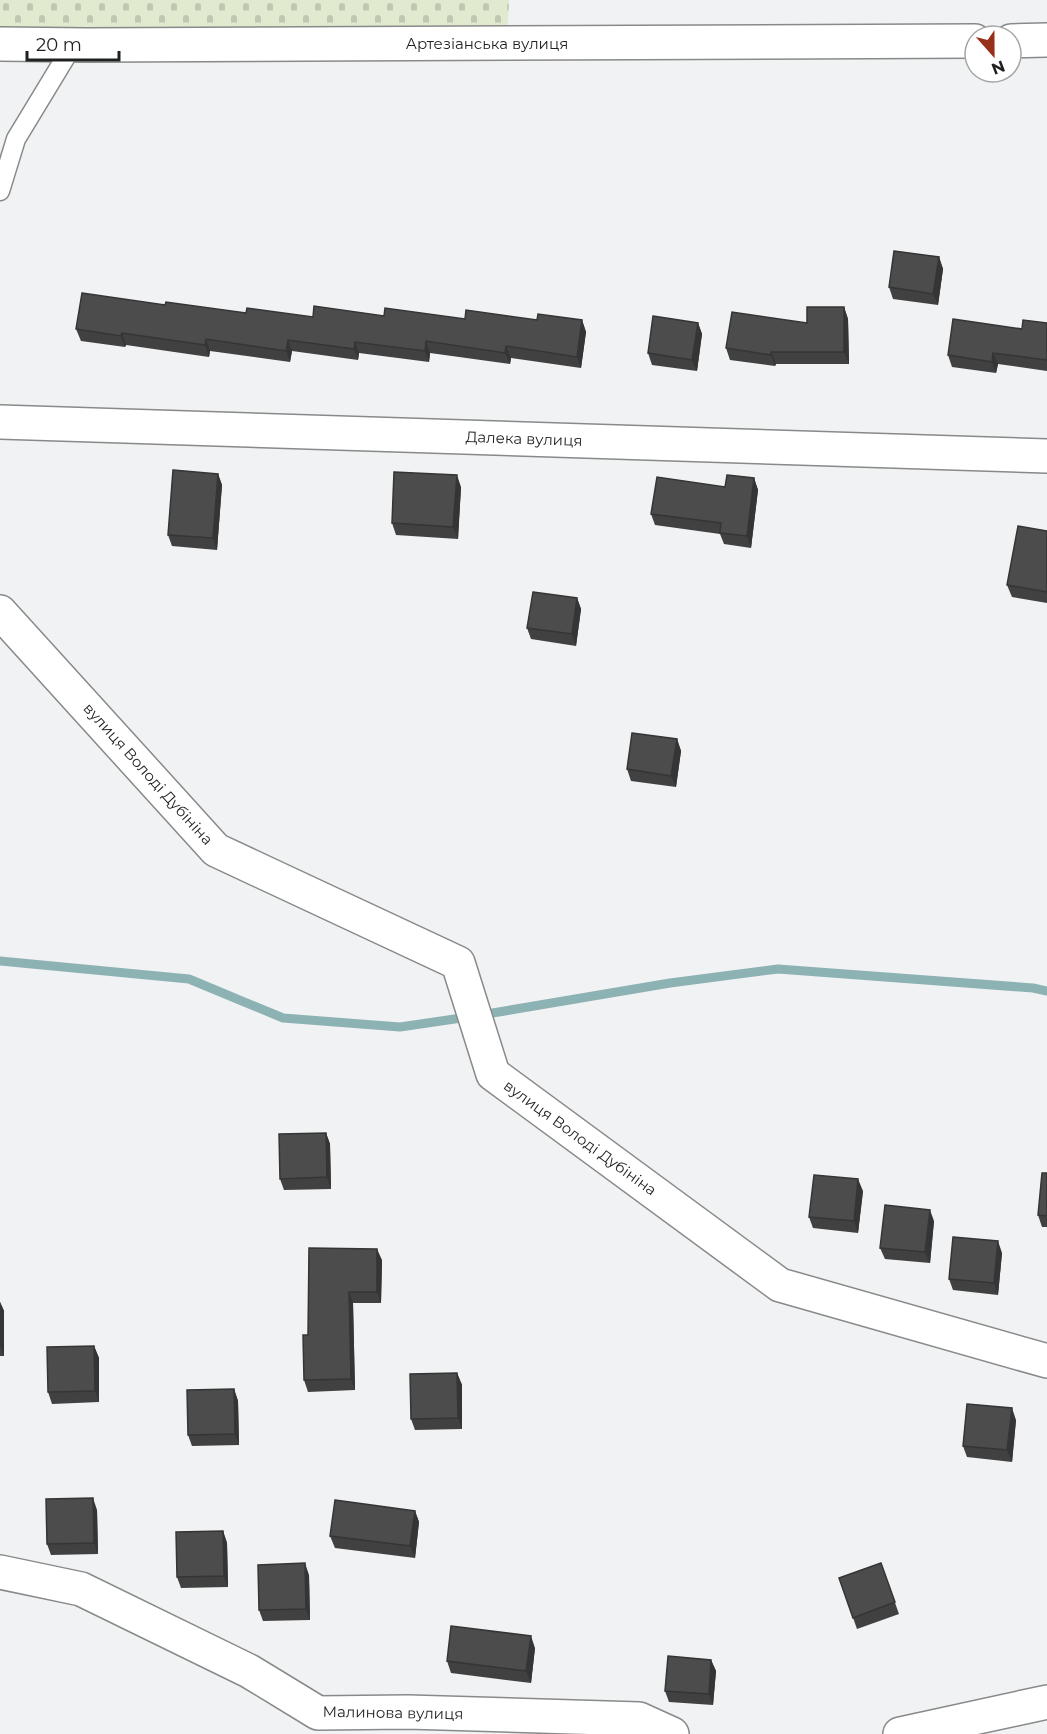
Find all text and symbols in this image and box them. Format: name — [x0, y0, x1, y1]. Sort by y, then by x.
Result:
scale bar — [27, 24, 118, 62]
north arrow — [963, 24, 1023, 84]
text: 20 m — [36, 34, 82, 56]
street label: Артезіанська вулиця — [406, 34, 568, 53]
text: N — [989, 56, 1008, 79]
street label: Далека вулиця — [465, 427, 583, 450]
street label: вулиця Володі Дубініна — [80, 699, 217, 849]
street label: вулиця Володі Дубініна — [500, 1076, 660, 1199]
street label: Малинова вулиця — [322, 1702, 464, 1723]

